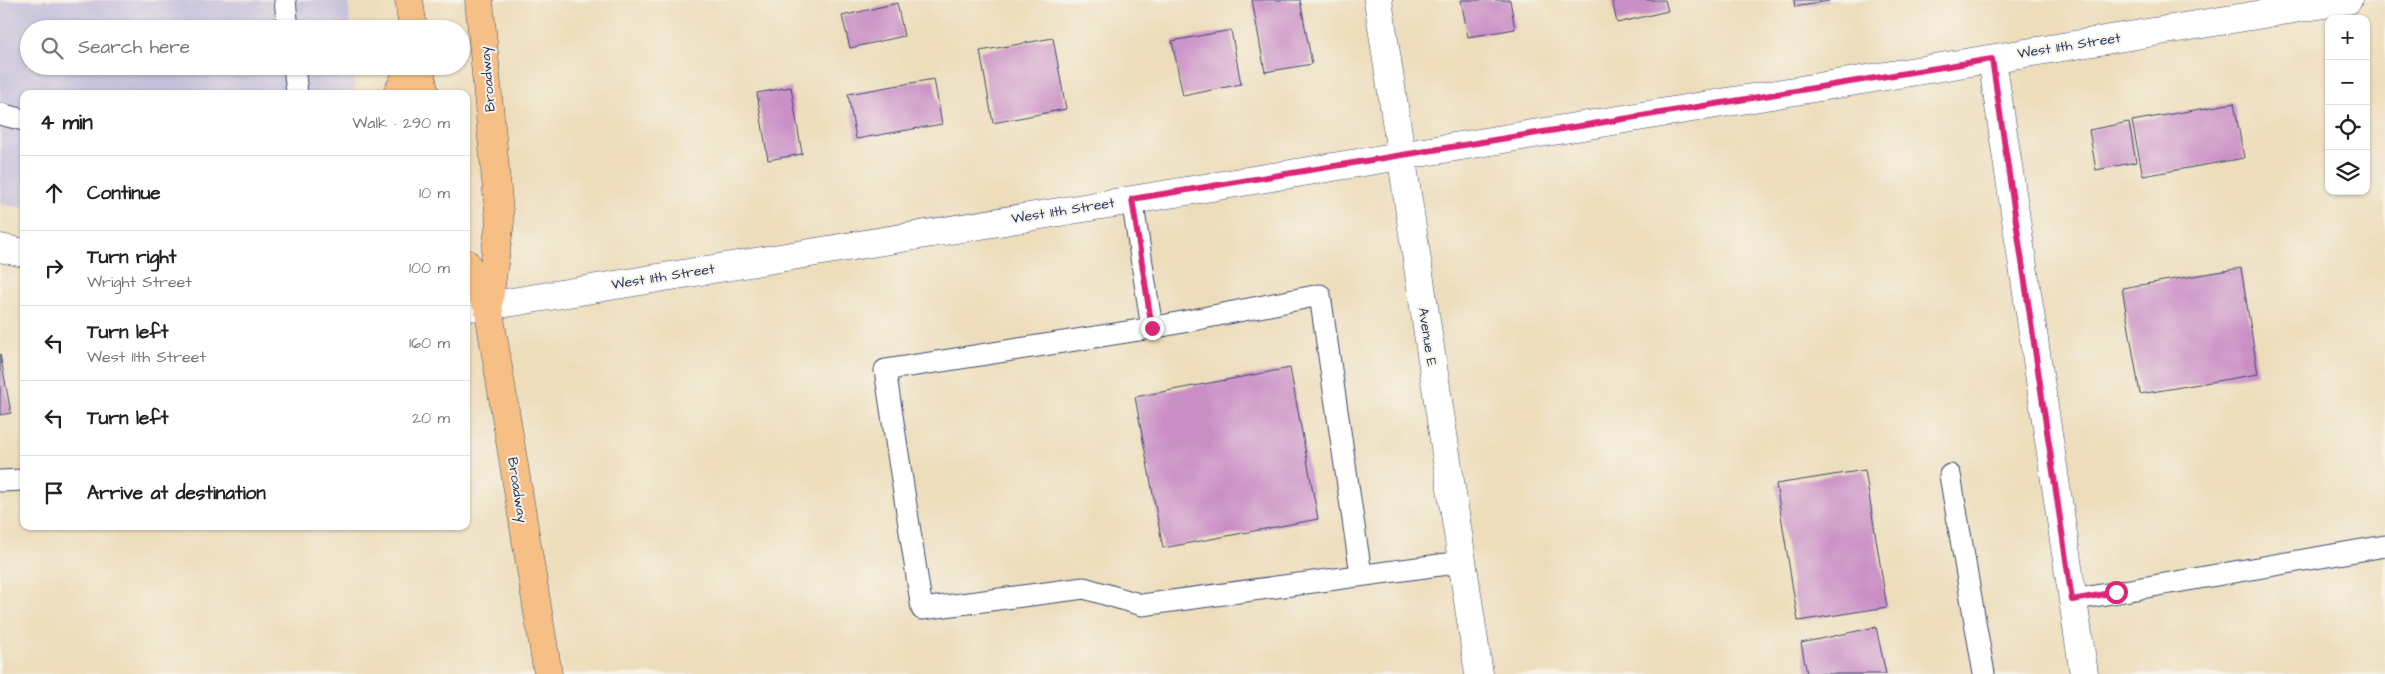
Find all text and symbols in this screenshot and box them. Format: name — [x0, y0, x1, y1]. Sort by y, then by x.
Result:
map controls — [2325, 15, 2370, 195]
button: + — [2325, 15, 2370, 60]
search box — [20, 20, 470, 75]
street label: West 11th Street — [2016, 28, 2122, 64]
icon: search — [38, 34, 66, 62]
text: Search here — [78, 34, 190, 61]
street label: Broadway — [475, 45, 501, 113]
button: − — [2325, 60, 2370, 105]
button: locate — [2325, 105, 2370, 150]
text: 4 min — [40, 108, 93, 137]
text: Walk · 290 m — [352, 112, 450, 134]
button: layers — [2325, 150, 2370, 195]
icon: ahead — [40, 179, 68, 207]
text: Continue — [87, 180, 161, 207]
text: 10 m — [419, 182, 450, 204]
street label: West 11th Street — [1010, 193, 1116, 229]
text: Turn right — [87, 244, 176, 271]
icon: right — [40, 254, 68, 282]
text: 100 m — [409, 257, 450, 279]
street label: West 11th Street — [610, 259, 716, 295]
text: Wright Street — [87, 271, 192, 293]
street label: Avenue E — [1412, 306, 1442, 369]
route end — [1141, 317, 1164, 340]
text: Turn left — [87, 319, 168, 346]
icon: left — [40, 329, 68, 357]
text: 160 m — [409, 332, 450, 354]
text: West 11th Street — [87, 346, 206, 368]
icon: left — [40, 404, 68, 432]
text: Turn left — [87, 405, 168, 432]
text: 20 m — [412, 407, 450, 429]
street label: Broadway — [502, 456, 532, 524]
icon: arrive — [40, 479, 68, 507]
text: Arrive at destination — [87, 480, 266, 507]
route start — [2105, 581, 2128, 604]

